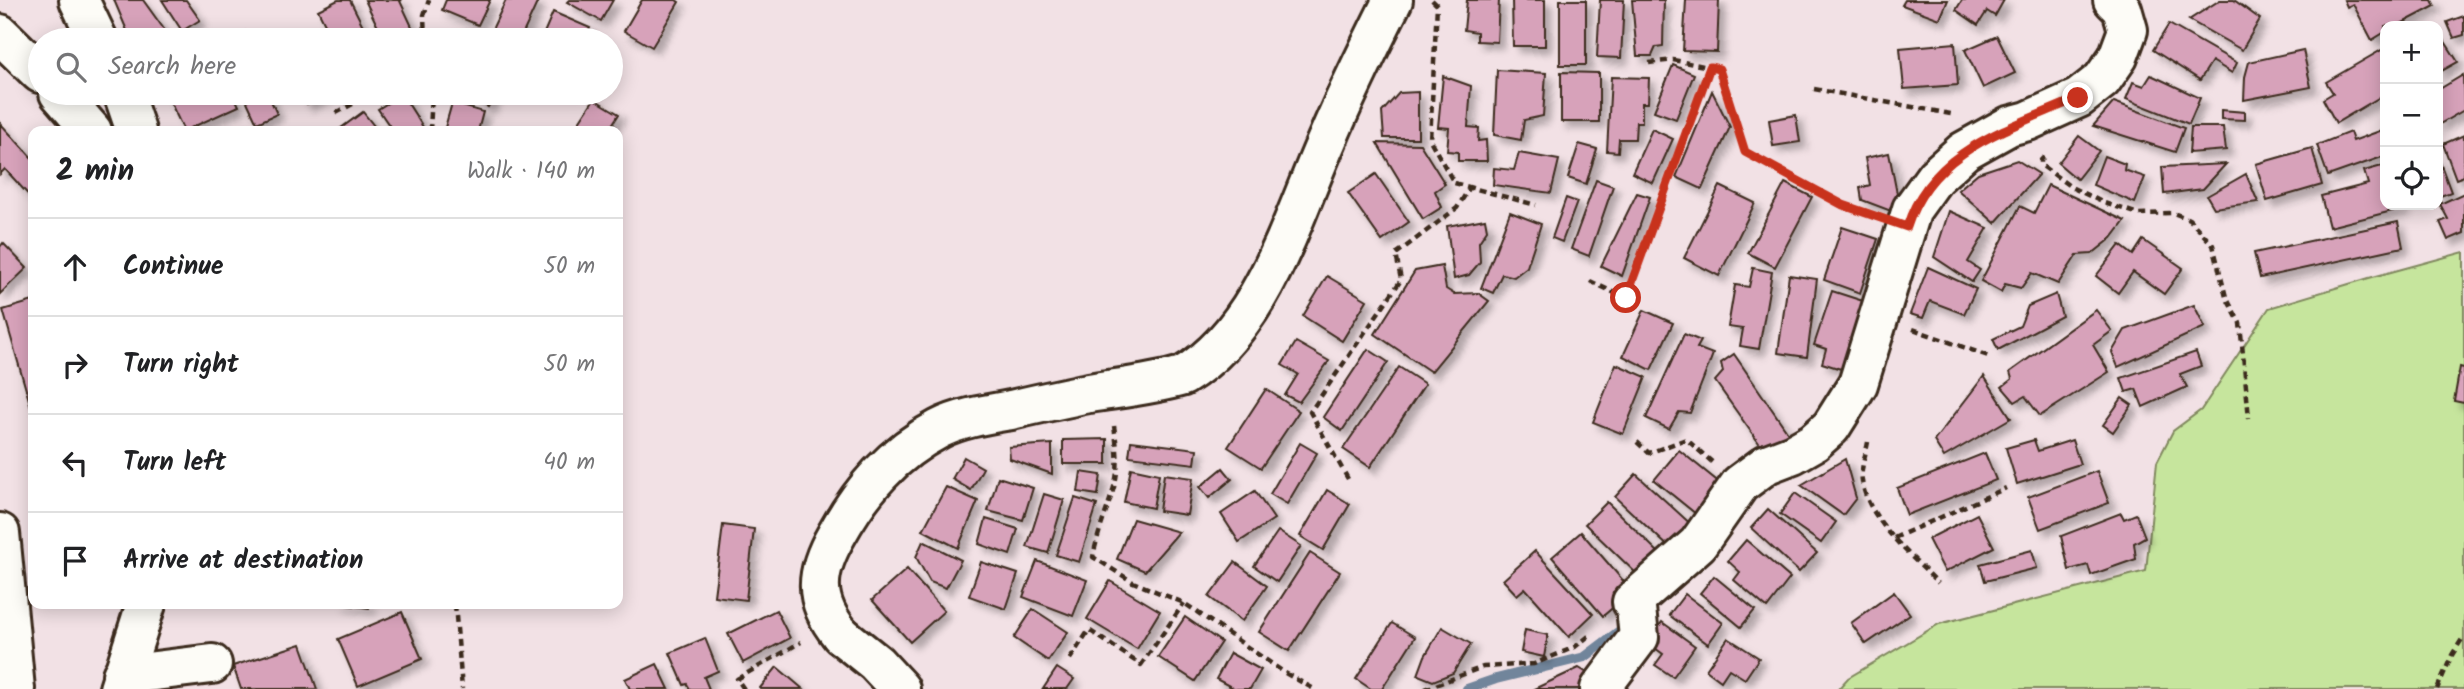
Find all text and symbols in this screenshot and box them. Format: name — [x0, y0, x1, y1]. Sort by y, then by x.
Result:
map controls — [2380, 21, 2443, 210]
button: + — [2380, 21, 2443, 84]
search box — [28, 28, 623, 105]
text: Search here — [108, 46, 236, 88]
icon: search — [52, 48, 90, 86]
route end — [2062, 82, 2093, 113]
button: − — [2380, 84, 2443, 147]
button: locate — [2380, 147, 2443, 210]
text: 2 min — [56, 148, 134, 196]
text: Walk · 140 m — [467, 154, 595, 190]
text: Continue — [123, 246, 224, 288]
icon: ahead — [56, 248, 94, 286]
text: 50 m — [544, 249, 595, 285]
route start — [1610, 282, 1641, 313]
text: Turn right — [123, 344, 239, 386]
icon: right — [56, 346, 94, 384]
text: 50 m — [544, 347, 595, 383]
text: Turn left — [123, 442, 226, 484]
icon: left — [56, 444, 94, 482]
text: 40 m — [543, 445, 595, 481]
text: Arrive at destination — [123, 540, 363, 582]
icon: arrive — [56, 542, 94, 580]

